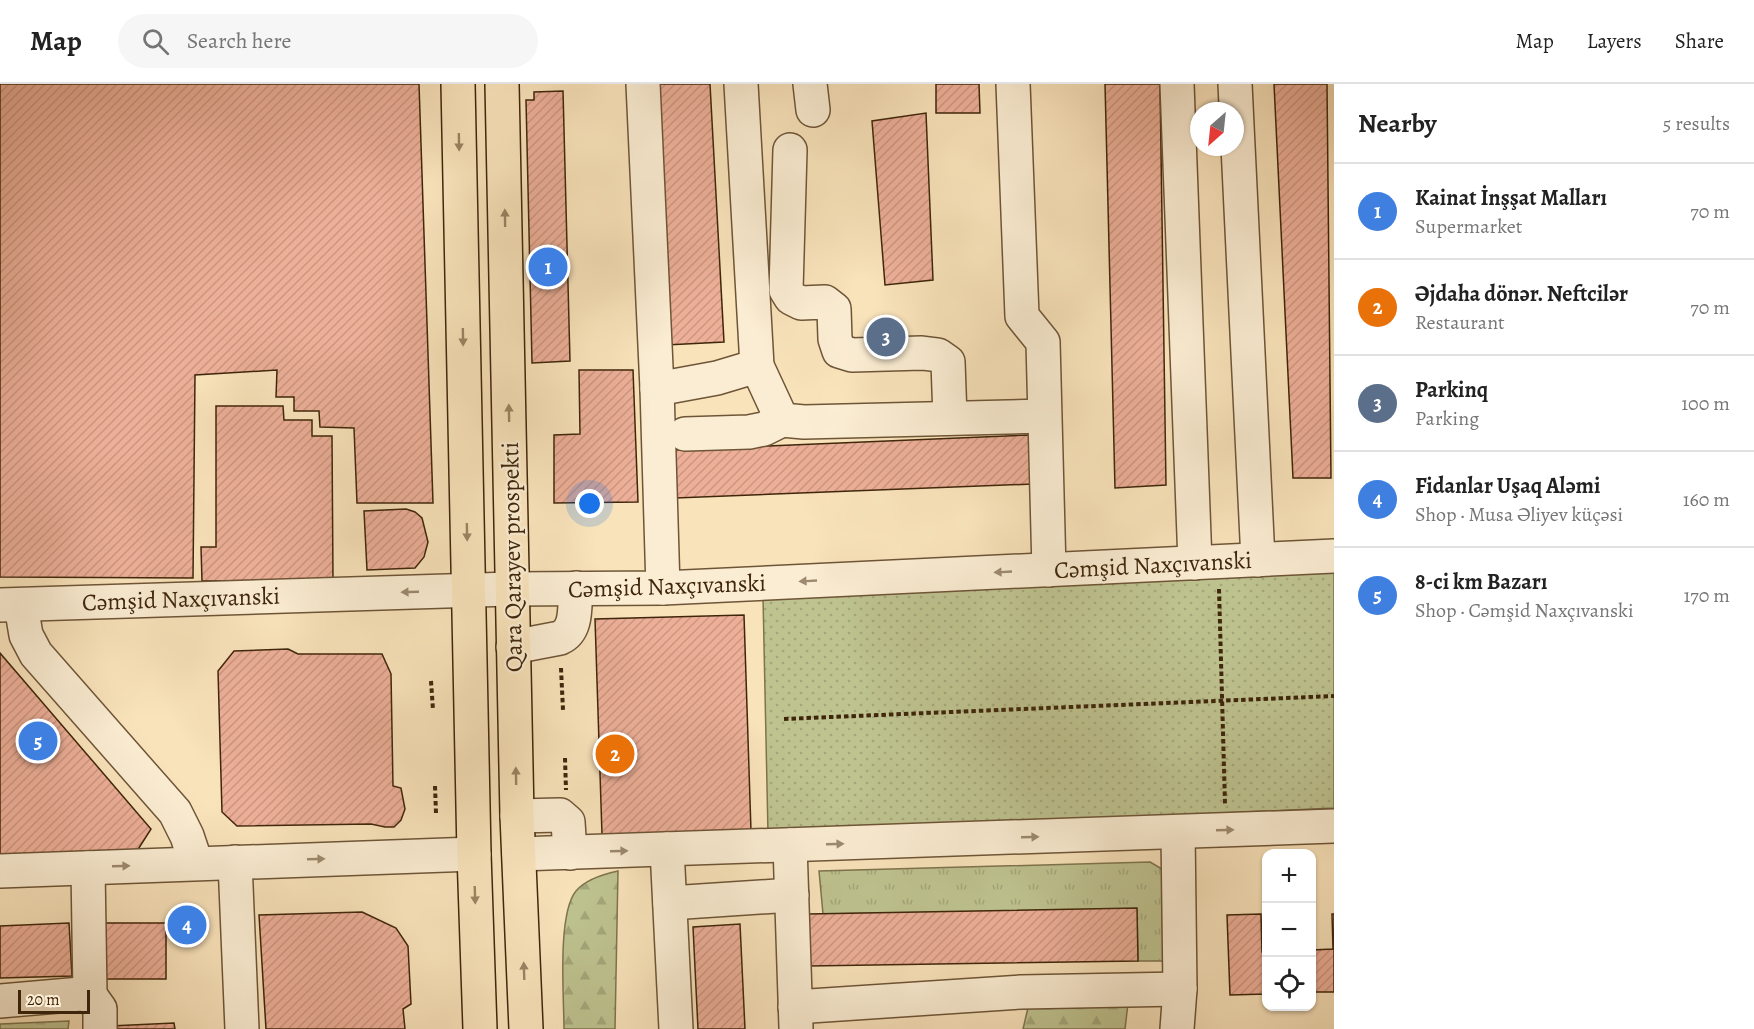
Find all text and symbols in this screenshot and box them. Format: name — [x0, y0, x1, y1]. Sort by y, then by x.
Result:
search box — [118, 14, 538, 68]
text: Map — [30, 22, 82, 60]
icon: search — [139, 25, 172, 58]
text: Search here — [187, 26, 291, 56]
text: Map — [1515, 27, 1554, 55]
text: Layers — [1587, 27, 1642, 55]
text: Share — [1675, 27, 1724, 55]
north arrow — [1190, 102, 1244, 156]
text: Nearby — [1358, 106, 1437, 141]
text: 5 results — [1663, 110, 1730, 137]
one-way arrow — [454, 133, 464, 152]
text: Kainat İnşşat Malları — [1415, 183, 1607, 213]
text: 1 — [1374, 198, 1381, 225]
text: 70 m — [1690, 198, 1730, 225]
one-way arrow — [500, 208, 510, 227]
text: Supermarket — [1415, 213, 1522, 240]
pin: 1 — [528, 244, 568, 290]
text: Əjdaha dönər. Neftcilər — [1415, 279, 1628, 309]
text: 2 — [1373, 294, 1382, 321]
text: 70 m — [1690, 294, 1730, 321]
text: Restaurant — [1415, 309, 1505, 336]
pin: 3 — [866, 314, 906, 360]
one-way arrow — [458, 328, 468, 347]
text: Parkinq — [1415, 375, 1488, 405]
text: 3 — [1373, 390, 1382, 417]
text: 100 m — [1681, 390, 1730, 417]
one-way arrow — [504, 403, 513, 422]
text: Parking — [1415, 405, 1479, 432]
street label: Qara Qarayev prospekti — [494, 442, 530, 672]
text: Fidanlar Uşaq Aləmi — [1415, 471, 1600, 501]
text: 4 — [1373, 486, 1382, 513]
text: 160 m — [1683, 486, 1730, 513]
your location — [575, 489, 604, 518]
text: Shop · Musa Əliyev küçəsi — [1415, 501, 1623, 528]
one-way arrow — [462, 523, 472, 542]
street label: Cəmşid Naxçıvanski — [1053, 544, 1253, 586]
street label: Cəmşid Naxçıvanski — [567, 567, 767, 605]
text: 8-ci km Bazarı — [1415, 567, 1547, 597]
one-way arrow — [993, 568, 1012, 577]
one-way arrow — [799, 577, 818, 586]
street label: Cəmşid Naxçıvanski — [81, 580, 281, 618]
text: 5 — [1373, 582, 1382, 609]
text: 170 m — [1684, 582, 1730, 609]
one-way arrow — [400, 587, 419, 597]
text: Shop · Cəmşid Naxçıvanski — [1415, 597, 1634, 624]
pin: 5 — [18, 718, 57, 764]
pin: 2 — [596, 732, 634, 776]
one-way arrow — [512, 766, 521, 785]
one-way arrow — [1216, 826, 1235, 835]
one-way arrow — [1021, 832, 1040, 842]
one-way arrow — [826, 839, 845, 848]
one-way arrow — [610, 846, 629, 856]
map controls — [1262, 849, 1316, 1011]
button: + — [1262, 849, 1316, 903]
one-way arrow — [307, 855, 326, 864]
one-way arrow — [112, 862, 131, 871]
one-way arrow — [471, 886, 480, 905]
pin: 4 — [168, 902, 207, 948]
button: − — [1262, 903, 1316, 957]
button: locate — [1262, 957, 1316, 1011]
one-way arrow — [519, 961, 528, 980]
scale bar — [18, 987, 90, 1014]
text: 20 m — [27, 989, 60, 1011]

